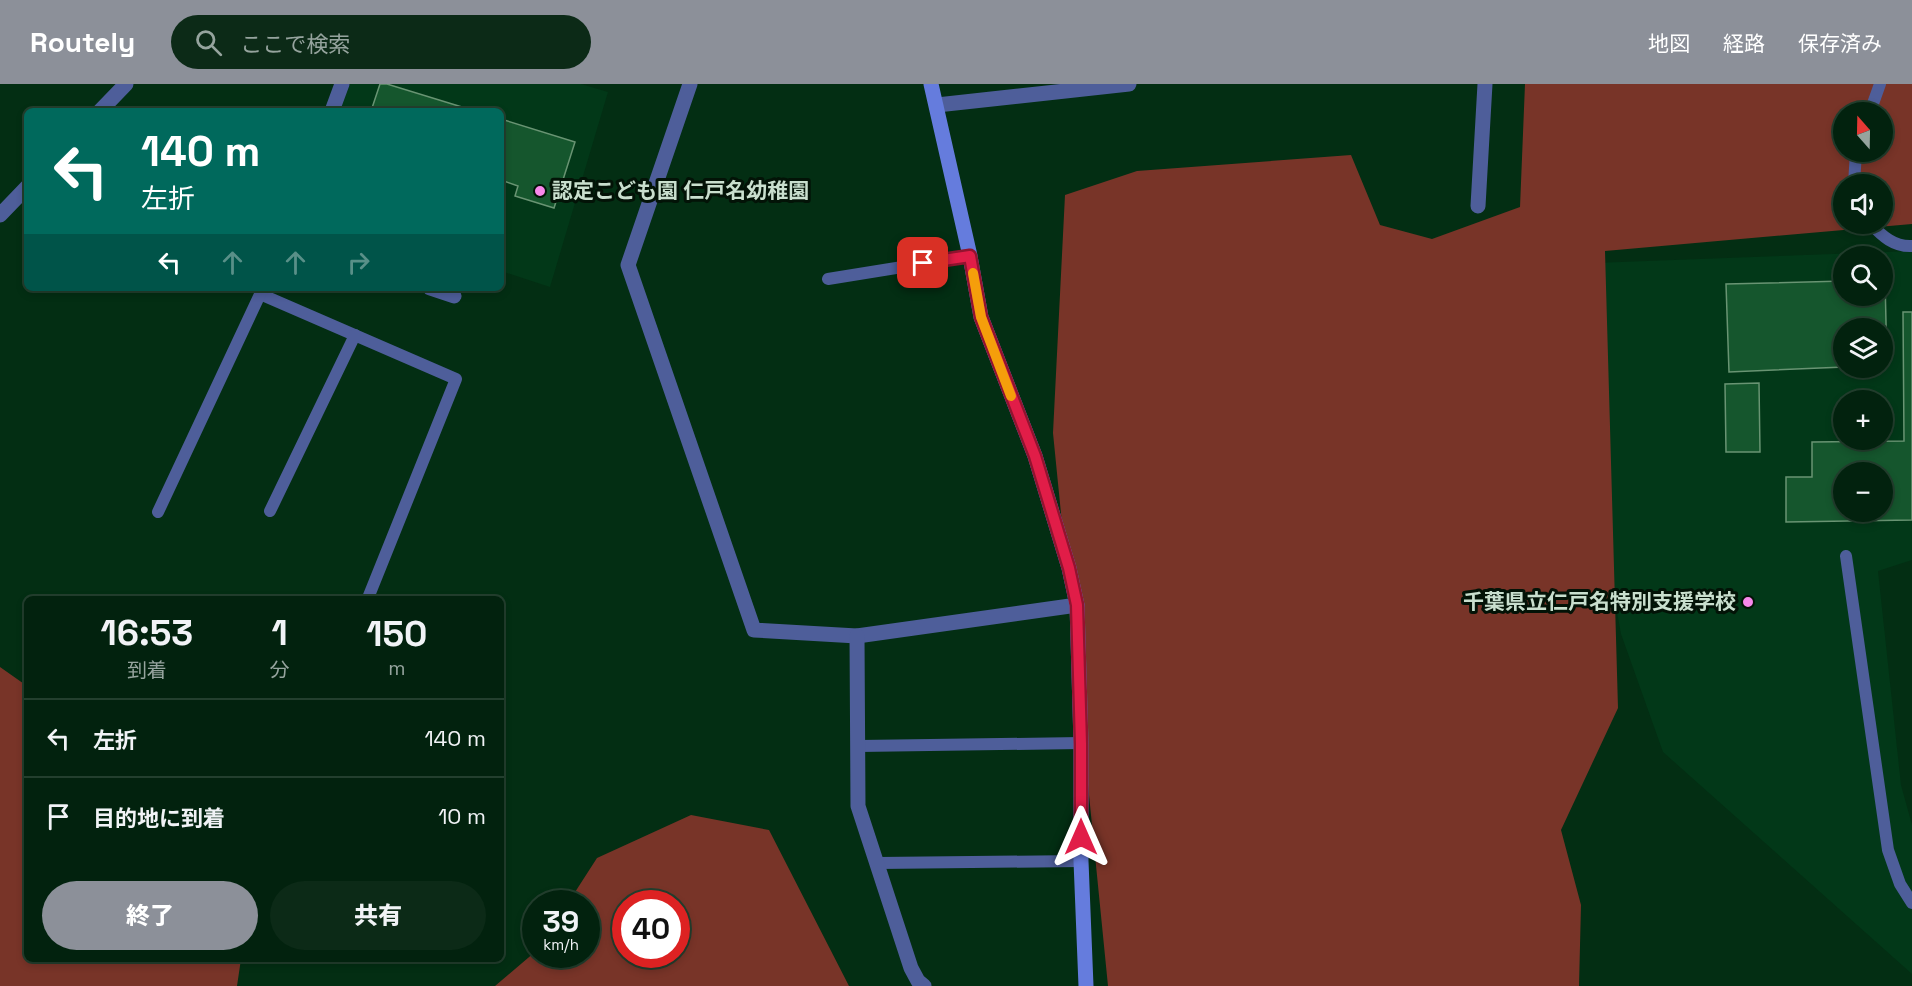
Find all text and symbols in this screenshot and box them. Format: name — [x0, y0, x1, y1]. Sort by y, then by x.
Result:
search box — [171, 15, 591, 69]
text: Routely — [30, 24, 135, 60]
icon: search — [192, 26, 225, 59]
text: ここで検索 — [240, 30, 350, 58]
text: 地図 — [1648, 30, 1690, 57]
text: 経路 — [1723, 30, 1765, 57]
text: 保存済み — [1798, 30, 1882, 57]
north arrow — [1833, 102, 1893, 162]
map controls — [1833, 102, 1893, 522]
text: 140 m — [141, 125, 260, 178]
icon: left — [42, 132, 120, 210]
button: sound — [1833, 174, 1893, 234]
place label: 認定こども園 仁戸名幼稚園 — [552, 177, 809, 204]
text: 左折 — [141, 181, 195, 216]
marker: 認定こども園 仁戸名幼稚園 — [533, 184, 547, 198]
pin — [897, 237, 948, 288]
icon: left — [153, 246, 186, 279]
icon: ahead — [216, 246, 249, 279]
icon: ahead — [279, 246, 312, 279]
icon: right — [342, 246, 375, 279]
icon: arrive — [906, 246, 939, 279]
button: search — [1833, 246, 1893, 306]
button: layers — [1833, 318, 1893, 378]
button: + — [1833, 390, 1893, 450]
button: − — [1833, 462, 1893, 522]
place label: 千葉県立仁戸名特別支援学校 — [1463, 588, 1736, 615]
marker: 千葉県立仁戸名特別支援学校 — [1741, 595, 1755, 609]
text: 16:53 — [101, 610, 193, 656]
text: 1 — [272, 610, 288, 656]
text: 150 — [366, 611, 427, 657]
text: m — [388, 655, 405, 681]
text: 到着 — [127, 657, 167, 683]
text: 分 — [270, 657, 290, 683]
icon: left — [42, 722, 75, 755]
text: 140 m — [424, 724, 486, 752]
text: 左折 — [93, 726, 137, 754]
icon: arrive — [42, 800, 75, 833]
text: 10 m — [438, 802, 486, 830]
text: 目的地に到着 — [93, 804, 225, 832]
position arrow — [1049, 805, 1113, 869]
button: 終了 — [42, 881, 258, 950]
button: 共有 — [270, 881, 486, 950]
speed limit sign: 40 — [612, 890, 690, 968]
text: 39 — [543, 902, 579, 941]
text: km/h — [543, 935, 579, 954]

